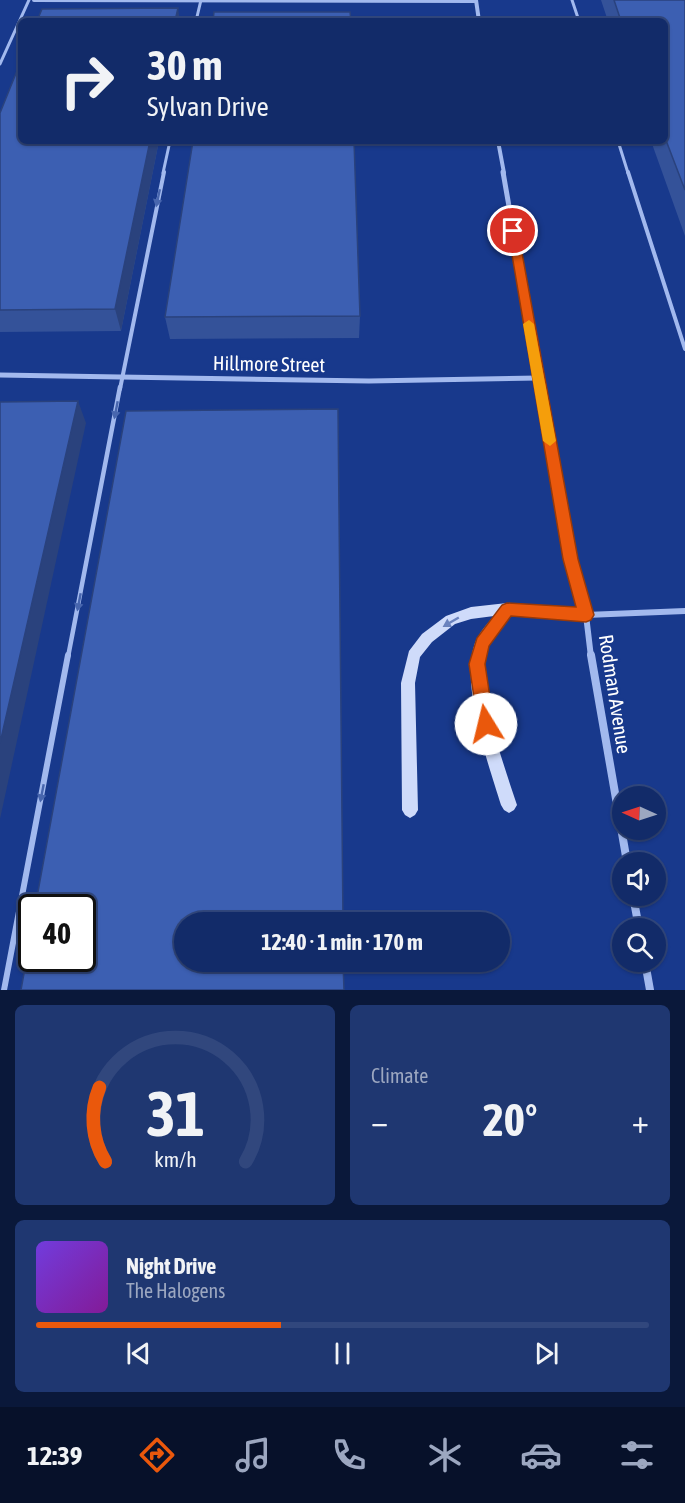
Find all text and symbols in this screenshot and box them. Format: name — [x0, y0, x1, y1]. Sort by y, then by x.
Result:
text: 30 m — [147, 41, 222, 89]
icon: right — [48, 42, 126, 120]
text: Sylvan Drive — [147, 91, 269, 122]
one-way arrow — [153, 189, 162, 208]
pin — [487, 205, 538, 256]
icon: arrive — [496, 214, 529, 247]
street label: Hillmore Street — [213, 351, 326, 376]
one-way arrow — [111, 401, 120, 420]
one-way arrow — [74, 592, 83, 611]
one-way arrow — [442, 617, 459, 627]
street label: Rodman Avenue — [595, 633, 636, 755]
position arrow — [454, 692, 518, 756]
one-way arrow — [37, 784, 46, 803]
north arrow — [612, 786, 666, 840]
map controls — [612, 786, 666, 972]
button: sound — [612, 852, 666, 906]
speed limit sign: 40 — [18, 894, 96, 972]
button: search — [612, 918, 666, 972]
text: 12:40 · 1 min · 170 m — [261, 929, 423, 955]
text: Climate — [371, 1064, 428, 1087]
text: 31 — [146, 1078, 204, 1149]
text: 20° — [483, 1094, 537, 1146]
text: − — [371, 1102, 388, 1140]
text: + — [632, 1102, 649, 1140]
text: km/h — [154, 1147, 196, 1172]
text: Night Drive — [126, 1253, 216, 1279]
text: The Halogens — [126, 1279, 225, 1302]
icon: previous — [122, 1337, 155, 1370]
icon: pause — [326, 1337, 359, 1370]
icon: next — [530, 1337, 563, 1370]
icon: directions — [136, 1434, 178, 1476]
icon: music — [232, 1434, 274, 1476]
icon: phone — [328, 1434, 370, 1476]
icon: climate — [424, 1434, 466, 1476]
icon: car — [520, 1434, 562, 1476]
icon: filters — [616, 1434, 658, 1476]
text: 12:39 — [27, 1440, 83, 1471]

